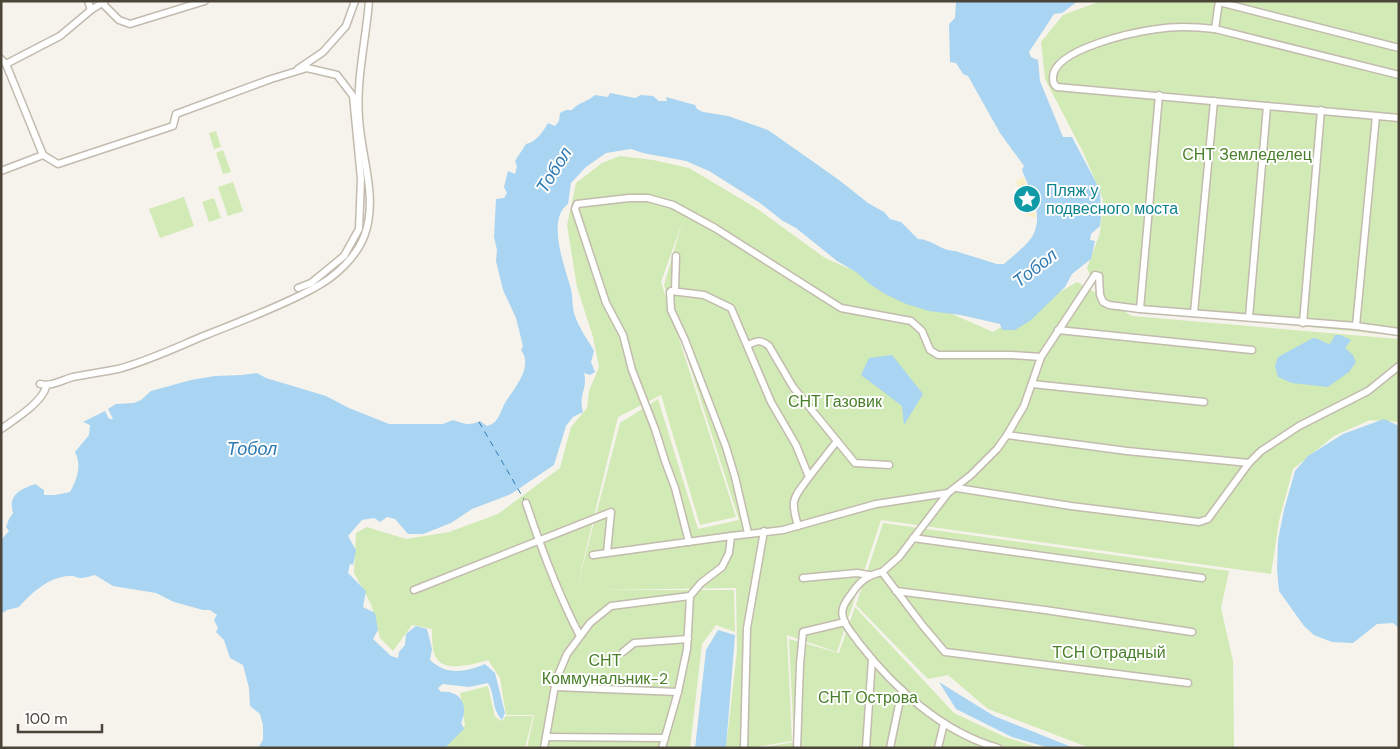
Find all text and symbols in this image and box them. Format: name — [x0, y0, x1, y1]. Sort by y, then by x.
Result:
water label: Тобол — [530, 142, 578, 198]
park label: СНТ Земледелец — [1182, 144, 1312, 165]
place label: Пляж у подвесного моста — [1046, 180, 1178, 219]
place icon: Пляж у подвесного моста — [1012, 184, 1042, 214]
water label: Тобол — [1008, 243, 1062, 293]
park label: СНТ Газовик — [788, 391, 883, 412]
water label: Тобол — [227, 437, 277, 461]
park label: ТСН Отрадный — [1052, 642, 1166, 663]
park label: СНТ Коммунальник-2 — [542, 650, 668, 689]
park label: СНТ Острова — [818, 687, 918, 708]
scale bar — [18, 702, 101, 734]
text: 100 m — [25, 709, 68, 729]

